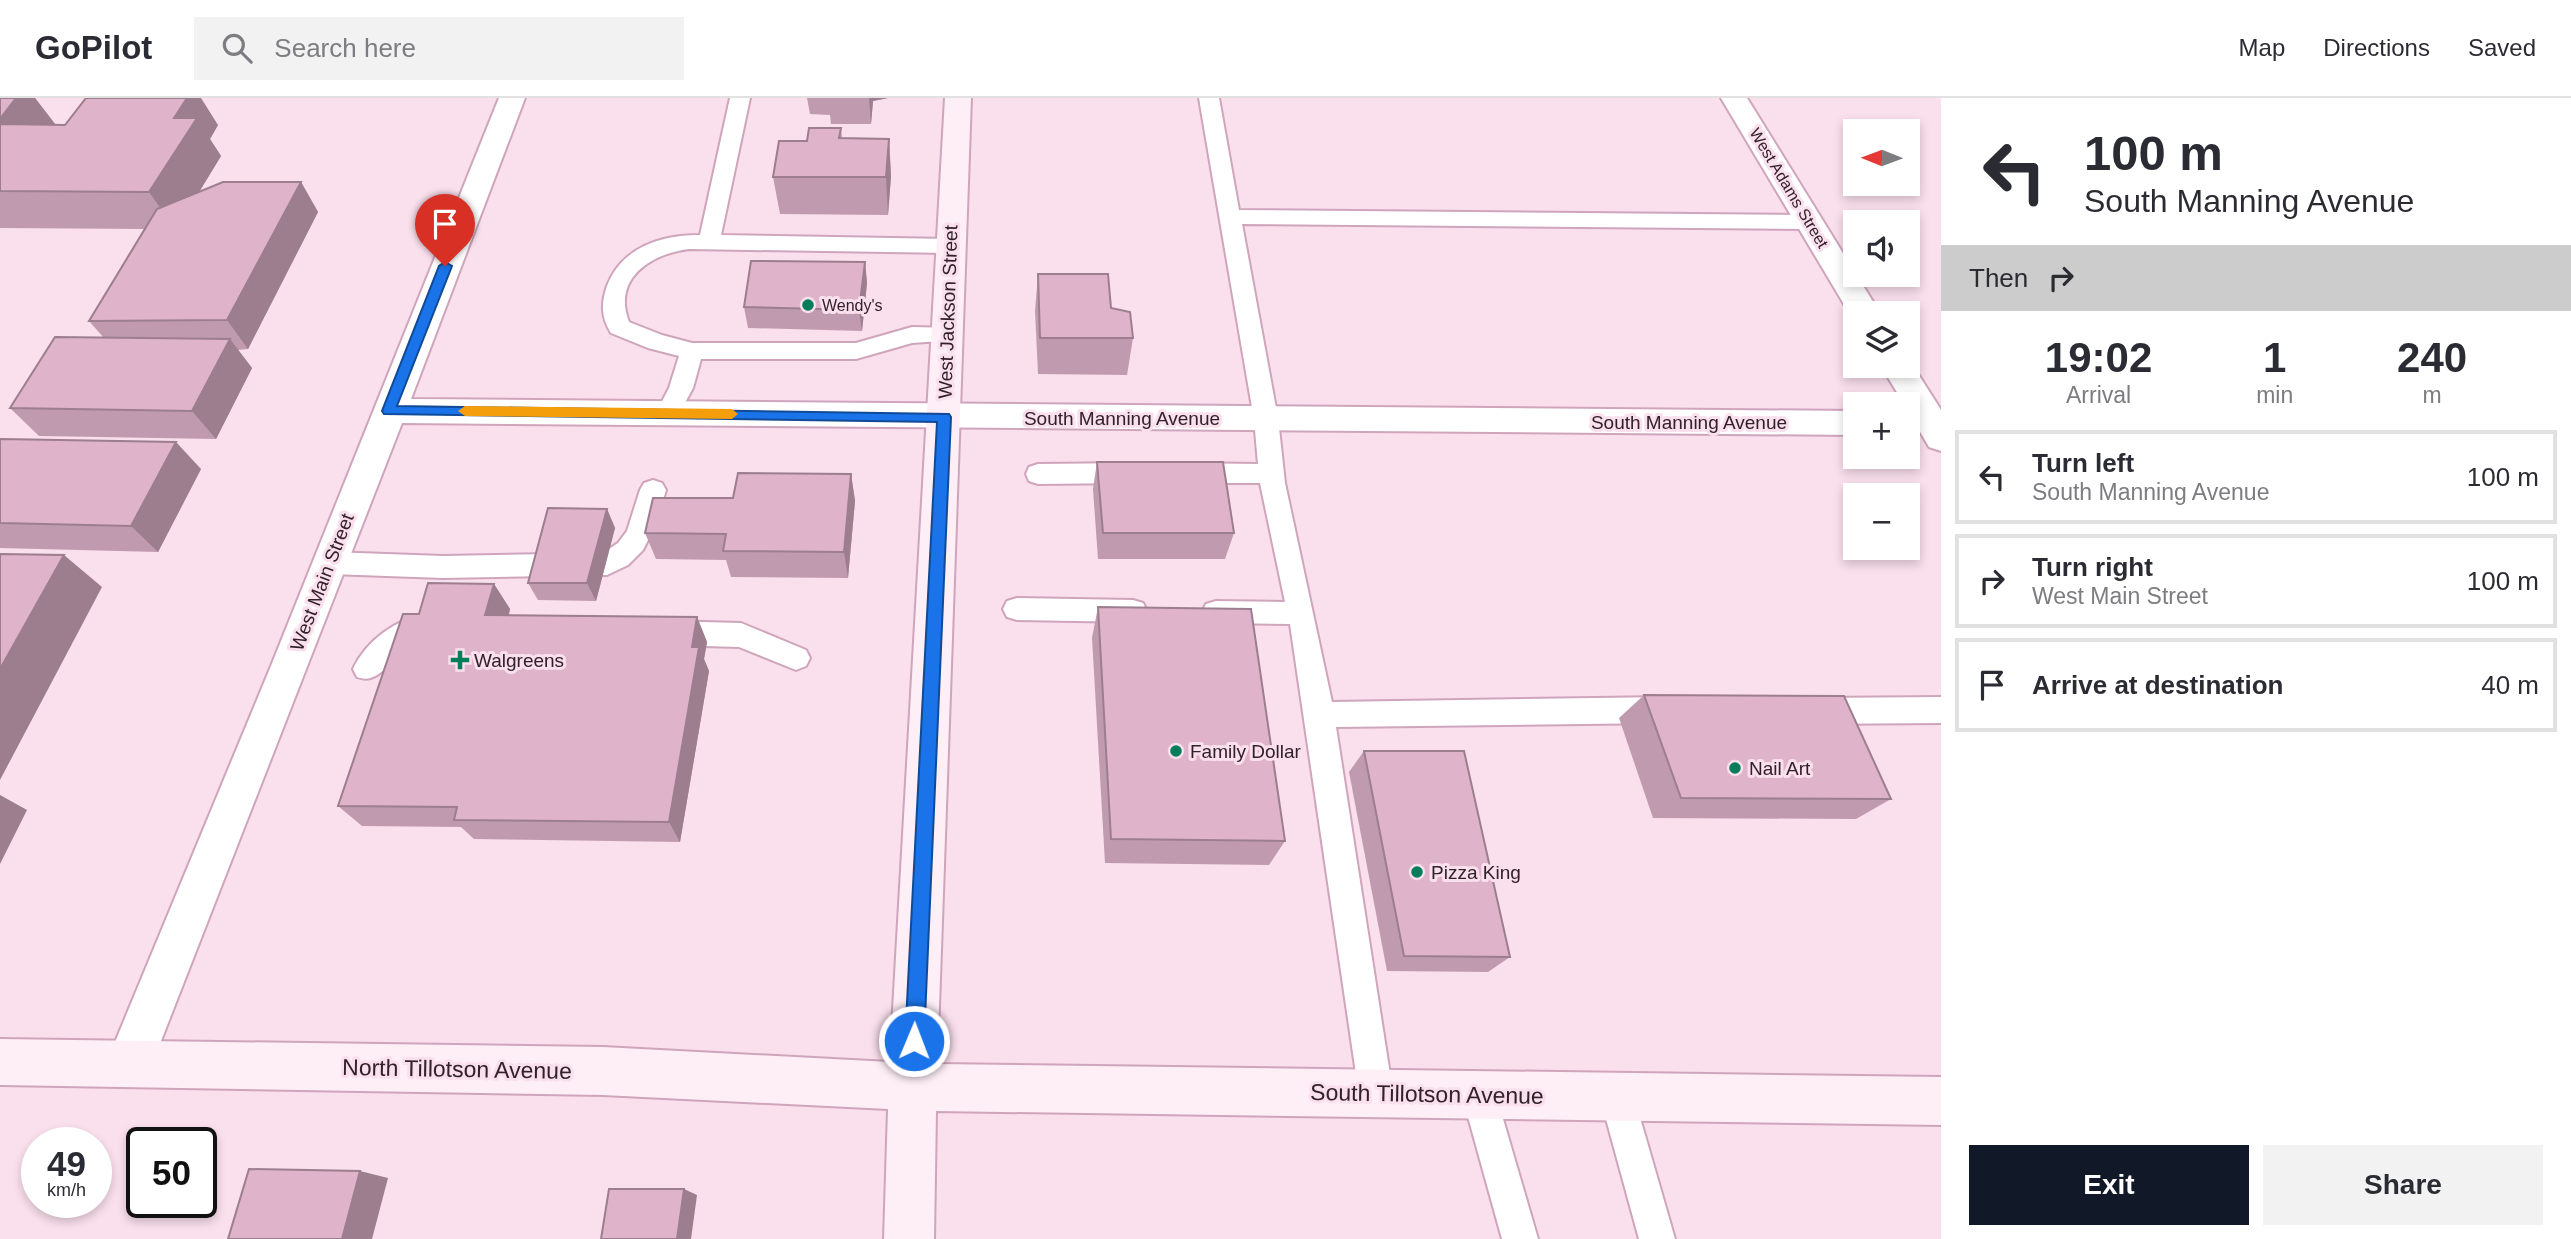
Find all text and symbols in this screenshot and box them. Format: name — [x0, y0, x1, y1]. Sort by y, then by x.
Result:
search box — [194, 17, 684, 80]
text: GoPilot — [35, 29, 152, 66]
icon: search — [218, 29, 256, 67]
text: Search here — [274, 33, 416, 63]
text: Map — [2239, 34, 2285, 61]
text: Directions — [2323, 34, 2430, 61]
text: Saved — [2468, 34, 2536, 61]
north arrow — [1843, 119, 1920, 196]
map controls — [1843, 119, 1920, 560]
street label: West Adams Street — [1747, 125, 1832, 251]
icon: left — [1969, 126, 2060, 217]
text: 100 m — [2084, 126, 2223, 180]
text: South Manning Avenue — [2084, 183, 2414, 219]
pin — [415, 194, 475, 266]
icon: arrive — [426, 205, 464, 243]
button: sound — [1843, 210, 1920, 287]
street label: West Jackson Street — [934, 224, 962, 399]
icon: right — [2042, 259, 2080, 297]
text: Then — [1969, 263, 2028, 293]
marker: Wendy's — [800, 297, 816, 313]
place label: Wendy's — [822, 297, 883, 314]
button: layers — [1843, 301, 1920, 378]
text: 19:02 — [2045, 334, 2152, 381]
text: 1 — [2263, 334, 2286, 381]
text: 240 — [2397, 334, 2467, 381]
text: Arrival — [2066, 382, 2131, 408]
text: min — [2256, 382, 2293, 408]
text: m — [2423, 382, 2442, 408]
button: + — [1843, 392, 1920, 469]
street label: South Manning Avenue — [1024, 408, 1220, 429]
street label: South Manning Avenue — [1591, 412, 1787, 433]
text: Turn left — [2032, 448, 2134, 478]
icon: left — [1973, 458, 2011, 496]
text: 100 m — [2467, 462, 2539, 492]
text: South Manning Avenue — [2032, 479, 2269, 505]
button: − — [1843, 483, 1920, 560]
street label: West Main Street — [286, 510, 358, 654]
text: Turn right — [2032, 552, 2153, 582]
icon: right — [1973, 562, 2011, 600]
text: 100 m — [2467, 566, 2539, 596]
text: West Main Street — [2032, 583, 2208, 609]
place label: Walgreens — [474, 650, 564, 671]
marker: Walgreens — [452, 652, 468, 668]
icon: arrive — [1973, 666, 2011, 704]
text: Arrive at destination — [2032, 670, 2283, 700]
text: 40 m — [2481, 670, 2539, 700]
place label: Family Dollar — [1190, 741, 1302, 762]
marker: Family Dollar — [1168, 743, 1184, 759]
place label: Nail Art — [1749, 758, 1811, 779]
marker: Nail Art — [1727, 760, 1743, 776]
place label: Pizza King — [1431, 862, 1521, 883]
marker: Pizza King — [1409, 864, 1425, 880]
position arrow — [877, 1004, 951, 1078]
street label: North Tillotson Avenue — [342, 1054, 572, 1084]
street label: South Tillotson Avenue — [1310, 1079, 1544, 1109]
speed limit sign: 50 — [126, 1127, 217, 1218]
text: 49 — [47, 1144, 86, 1183]
button: Exit — [1969, 1145, 2249, 1225]
button: Share — [2263, 1145, 2543, 1225]
text: km/h — [47, 1180, 86, 1200]

